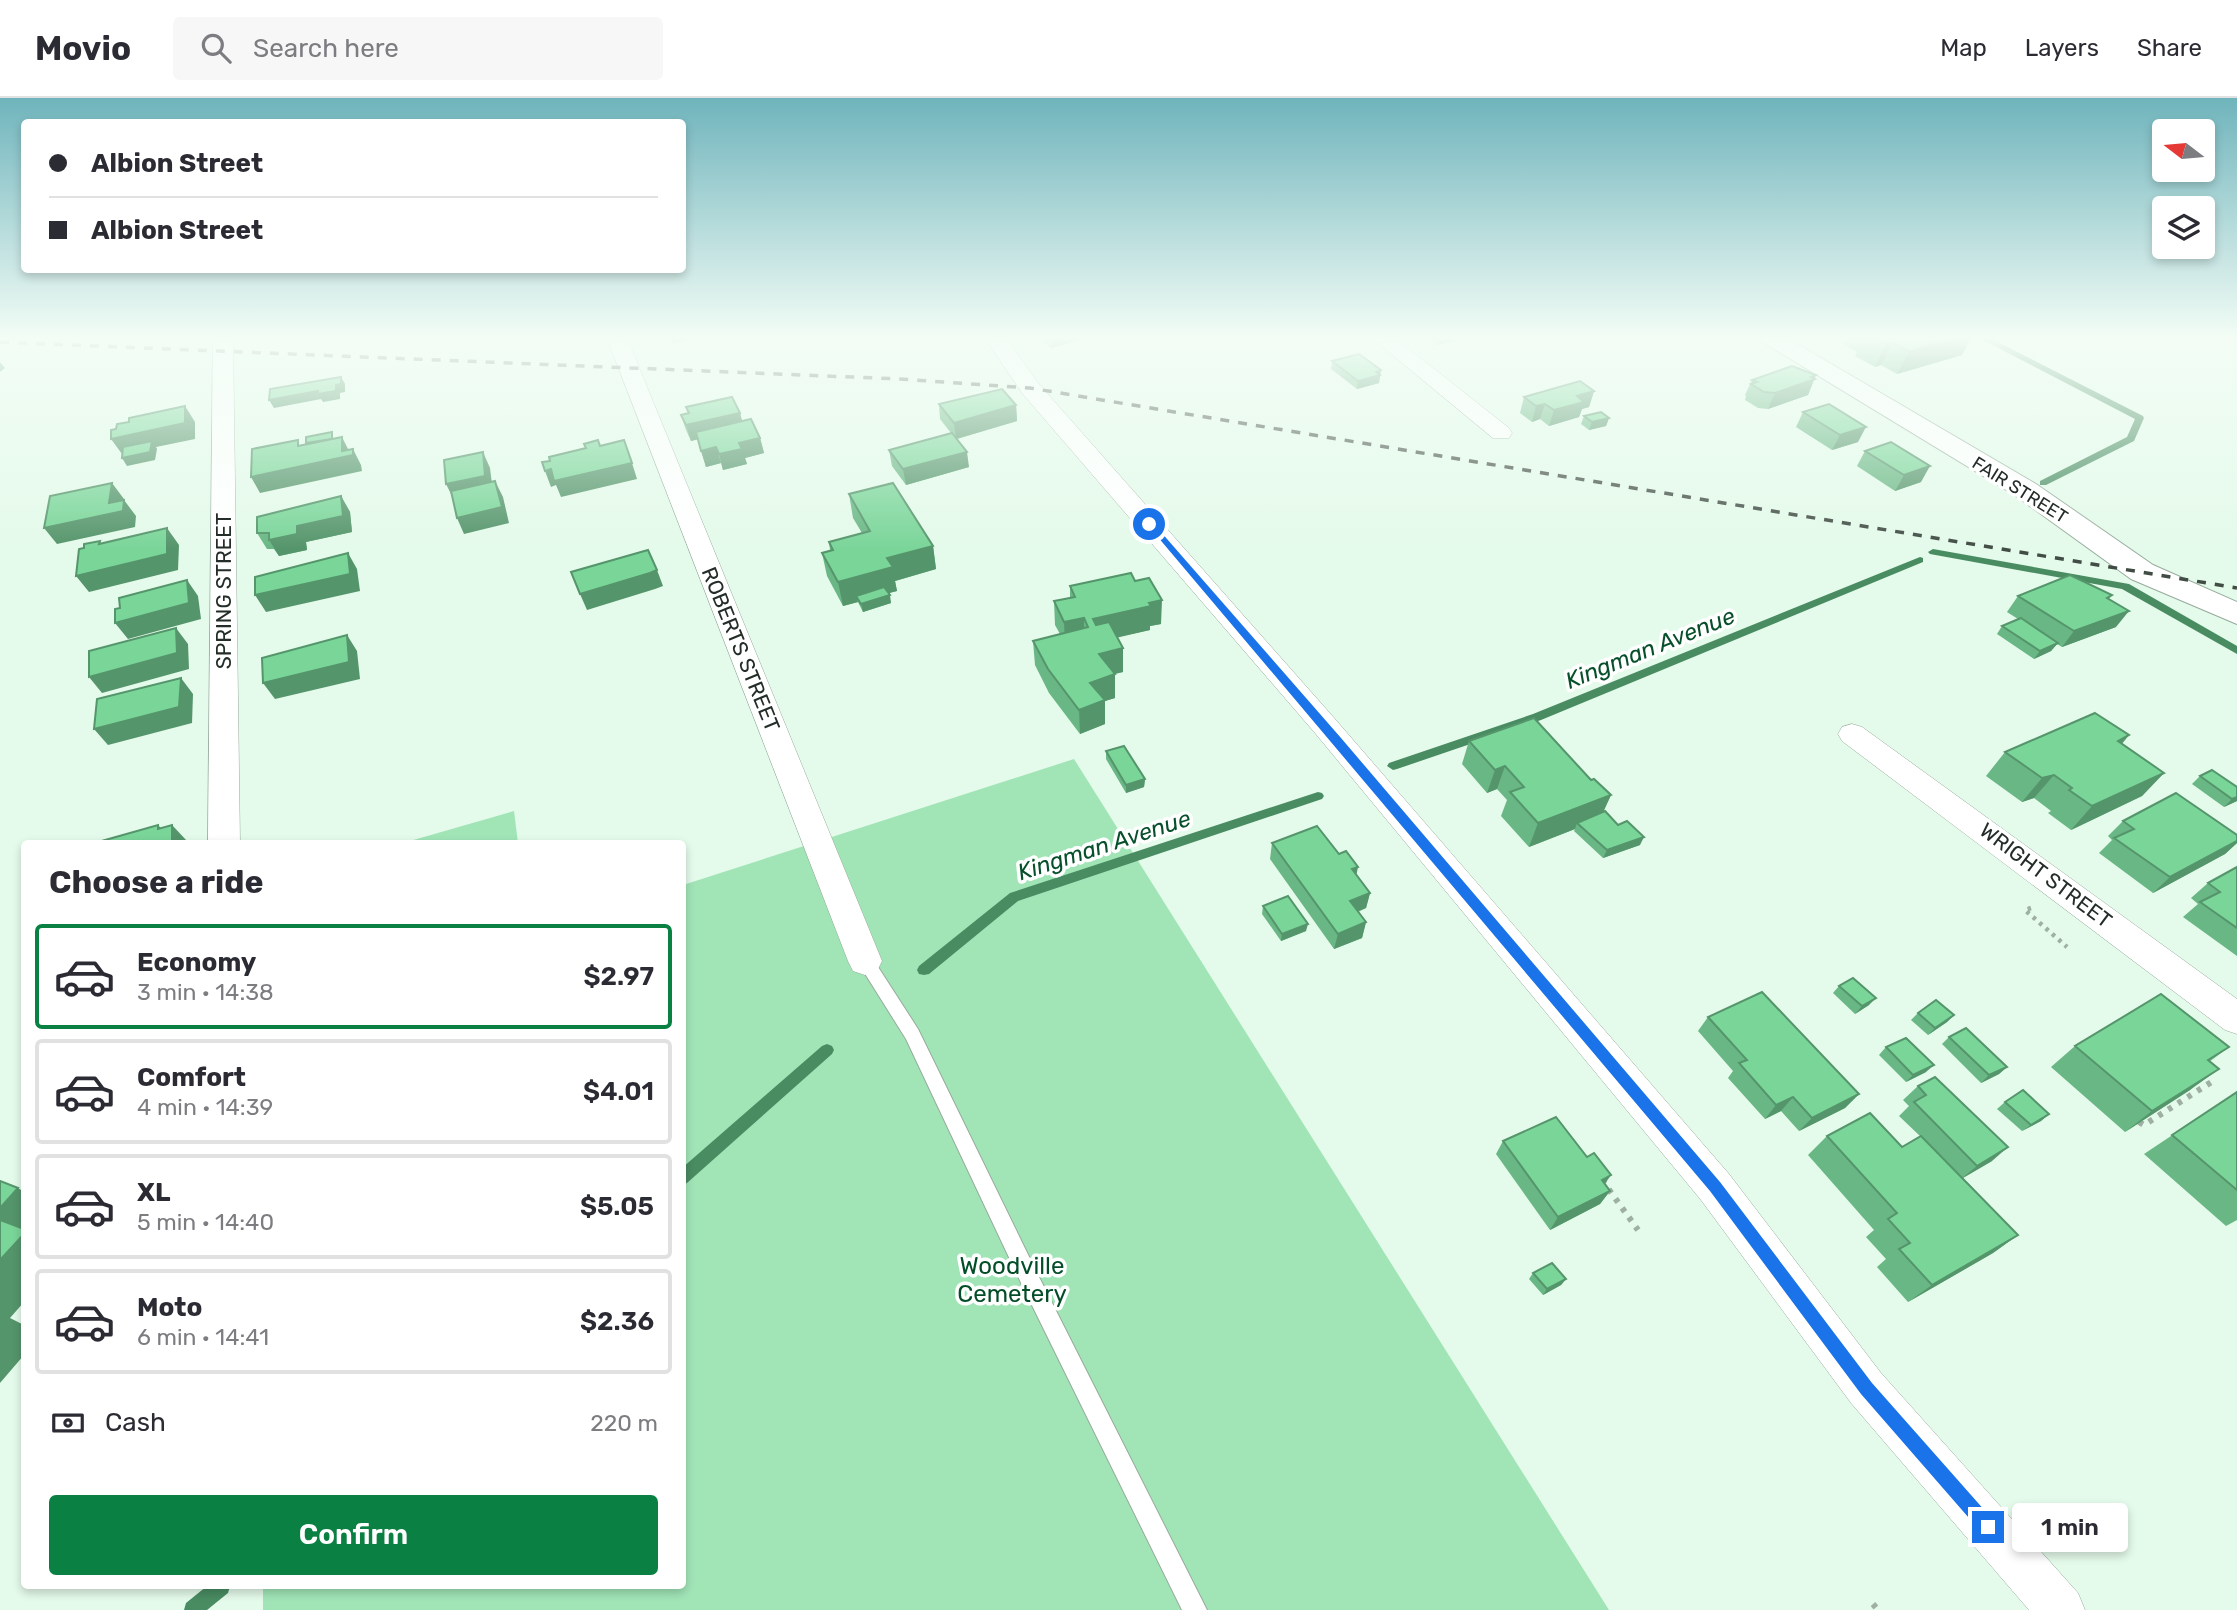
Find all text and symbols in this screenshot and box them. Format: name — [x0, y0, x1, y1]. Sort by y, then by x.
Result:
search box — [173, 17, 663, 80]
text: Movio — [35, 29, 131, 68]
icon: search — [197, 29, 235, 67]
text: Search here — [253, 33, 399, 64]
text: Map — [1940, 34, 1987, 62]
text: Layers — [2025, 34, 2099, 62]
text: Share — [2137, 34, 2202, 62]
north arrow — [2152, 119, 2216, 182]
map controls — [2152, 119, 2215, 259]
text: Albion Street — [91, 148, 263, 179]
button: layers — [2152, 196, 2215, 259]
text: Albion Street — [91, 215, 263, 246]
street label: FAIR STREET — [1968, 452, 2072, 528]
route start — [1133, 508, 1165, 540]
street label: SPRING STREET — [211, 513, 236, 669]
street label: ROBERTS STREET — [697, 563, 785, 735]
water label: Kingman Avenue — [1561, 601, 1739, 695]
water label: Kingman Avenue — [1014, 804, 1194, 886]
street label: WRIGHT STREET — [1975, 817, 2117, 933]
text: Choose a ride — [49, 863, 263, 901]
icon: car — [53, 945, 116, 1008]
text: Economy — [137, 947, 256, 978]
text: $2.97 — [584, 961, 654, 992]
text: 3 min · 14:38 — [137, 978, 274, 1006]
icon: car — [53, 1060, 116, 1123]
text: Comfort — [137, 1062, 246, 1093]
text: $4.01 — [583, 1076, 654, 1107]
text: 4 min · 14:39 — [137, 1093, 273, 1121]
icon: car — [53, 1175, 116, 1238]
text: XL — [137, 1177, 170, 1208]
text: $5.05 — [580, 1191, 654, 1222]
text: 5 min · 14:40 — [137, 1208, 274, 1236]
park label: Woodville Cemetery — [957, 1252, 1067, 1308]
icon: car — [53, 1290, 116, 1353]
text: Moto — [137, 1292, 202, 1323]
text: $2.36 — [580, 1306, 654, 1337]
text: 6 min · 14:41 — [137, 1323, 269, 1351]
icon: cash — [49, 1404, 87, 1442]
text: Cash — [105, 1407, 166, 1438]
text: 220 m — [590, 1409, 658, 1437]
button: Confirm — [49, 1495, 658, 1575]
callout: 1 min — [2012, 1502, 2128, 1552]
route end — [1972, 1511, 2004, 1543]
text: 1 min — [2041, 1513, 2099, 1541]

